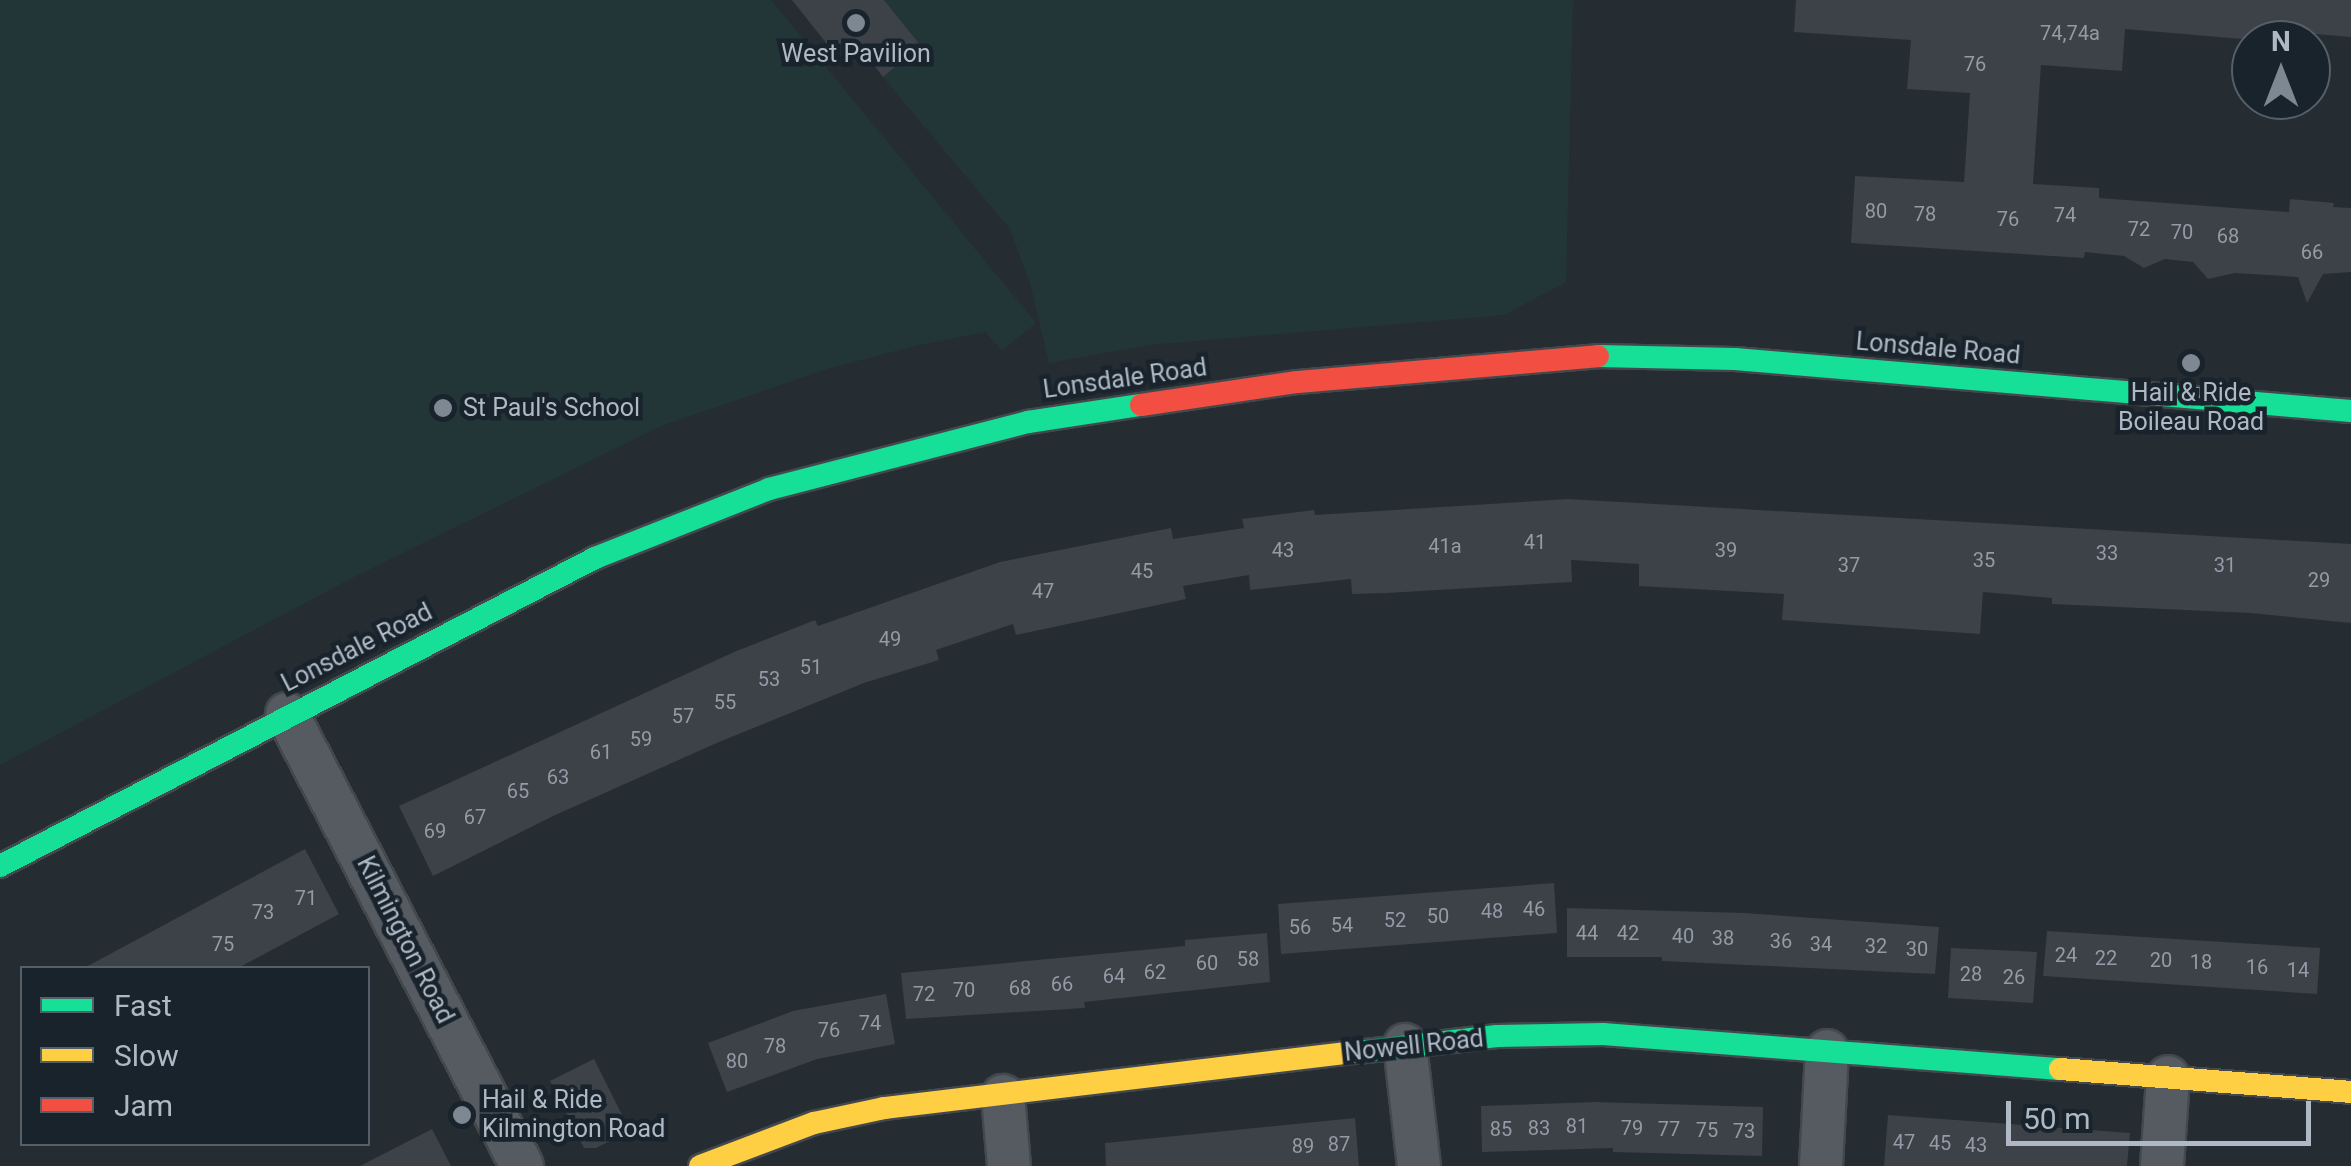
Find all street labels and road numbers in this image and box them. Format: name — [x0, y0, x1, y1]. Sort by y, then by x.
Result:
street label: Lonsdale Road — [1854, 327, 2022, 371]
street label: Lonsdale Road — [1041, 353, 1209, 405]
street label: Lonsdale Road — [277, 597, 437, 699]
street label: Kilmington Road — [350, 852, 460, 1028]
street label: Nowell Road — [1343, 1024, 1485, 1068]

